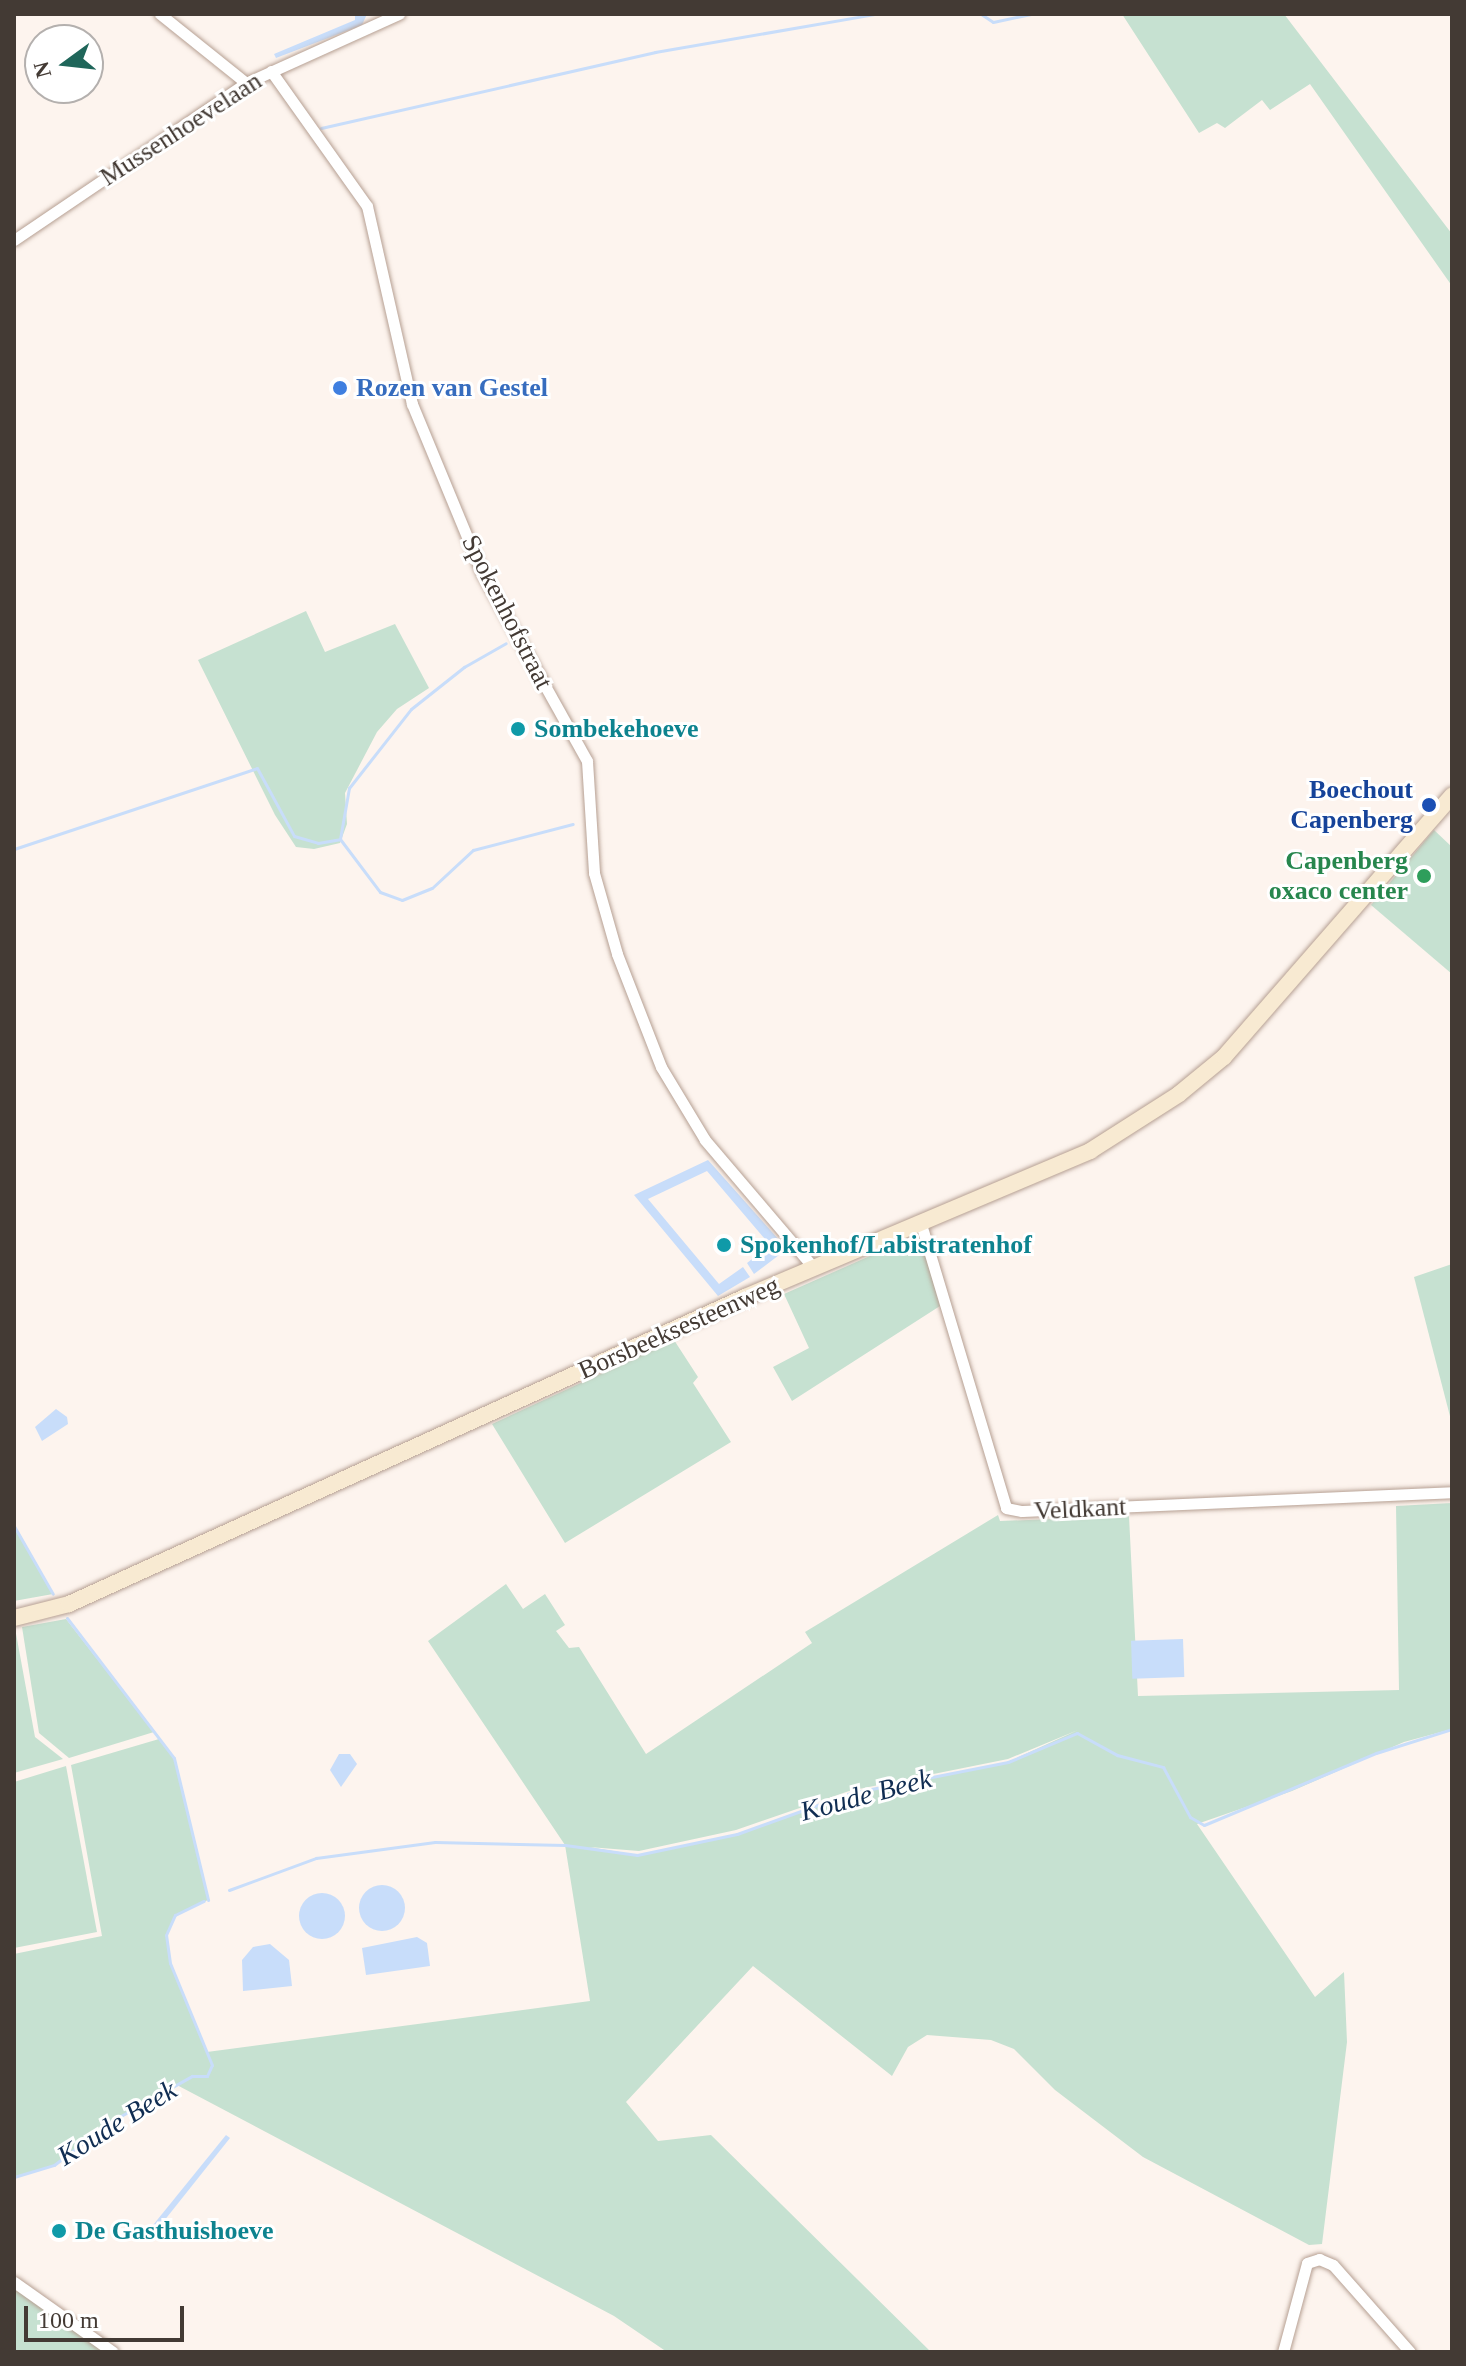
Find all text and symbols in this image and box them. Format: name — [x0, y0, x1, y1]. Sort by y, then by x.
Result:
north arrow — [24, 24, 104, 104]
text: N — [28, 59, 56, 81]
street label: Mussenhoevelaan — [94, 65, 268, 193]
place label: Rozen van Gestel — [356, 372, 548, 404]
marker: Rozen van Gestel — [331, 379, 349, 397]
street label: Spokenhofstraat — [455, 530, 559, 694]
place label: Sombekehoeve — [534, 713, 699, 745]
marker: Sombekehoeve — [509, 720, 527, 738]
place label: Boechout Capenberg — [1290, 774, 1413, 836]
marker: Boechout Capenberg — [1420, 796, 1438, 814]
place label: Capenberg oxaco center — [1269, 845, 1408, 906]
marker: Capenberg oxaco center — [1415, 867, 1433, 885]
place label: Spokenhof/Labistratenhof — [740, 1229, 1032, 1261]
marker: Spokenhof/Labistratenhof — [715, 1236, 733, 1254]
street label: Borsbeeksesteenweg — [574, 1270, 784, 1386]
street label: Veldkant — [1033, 1491, 1127, 1527]
water label: Koude Beek — [797, 1761, 935, 1829]
water label: Koude Beek — [51, 2073, 183, 2173]
place label: De Gasthuishoeve — [75, 2215, 274, 2247]
marker: De Gasthuishoeve — [50, 2222, 68, 2240]
scale bar — [28, 2290, 188, 2340]
text: 100 m — [38, 2307, 99, 2333]

